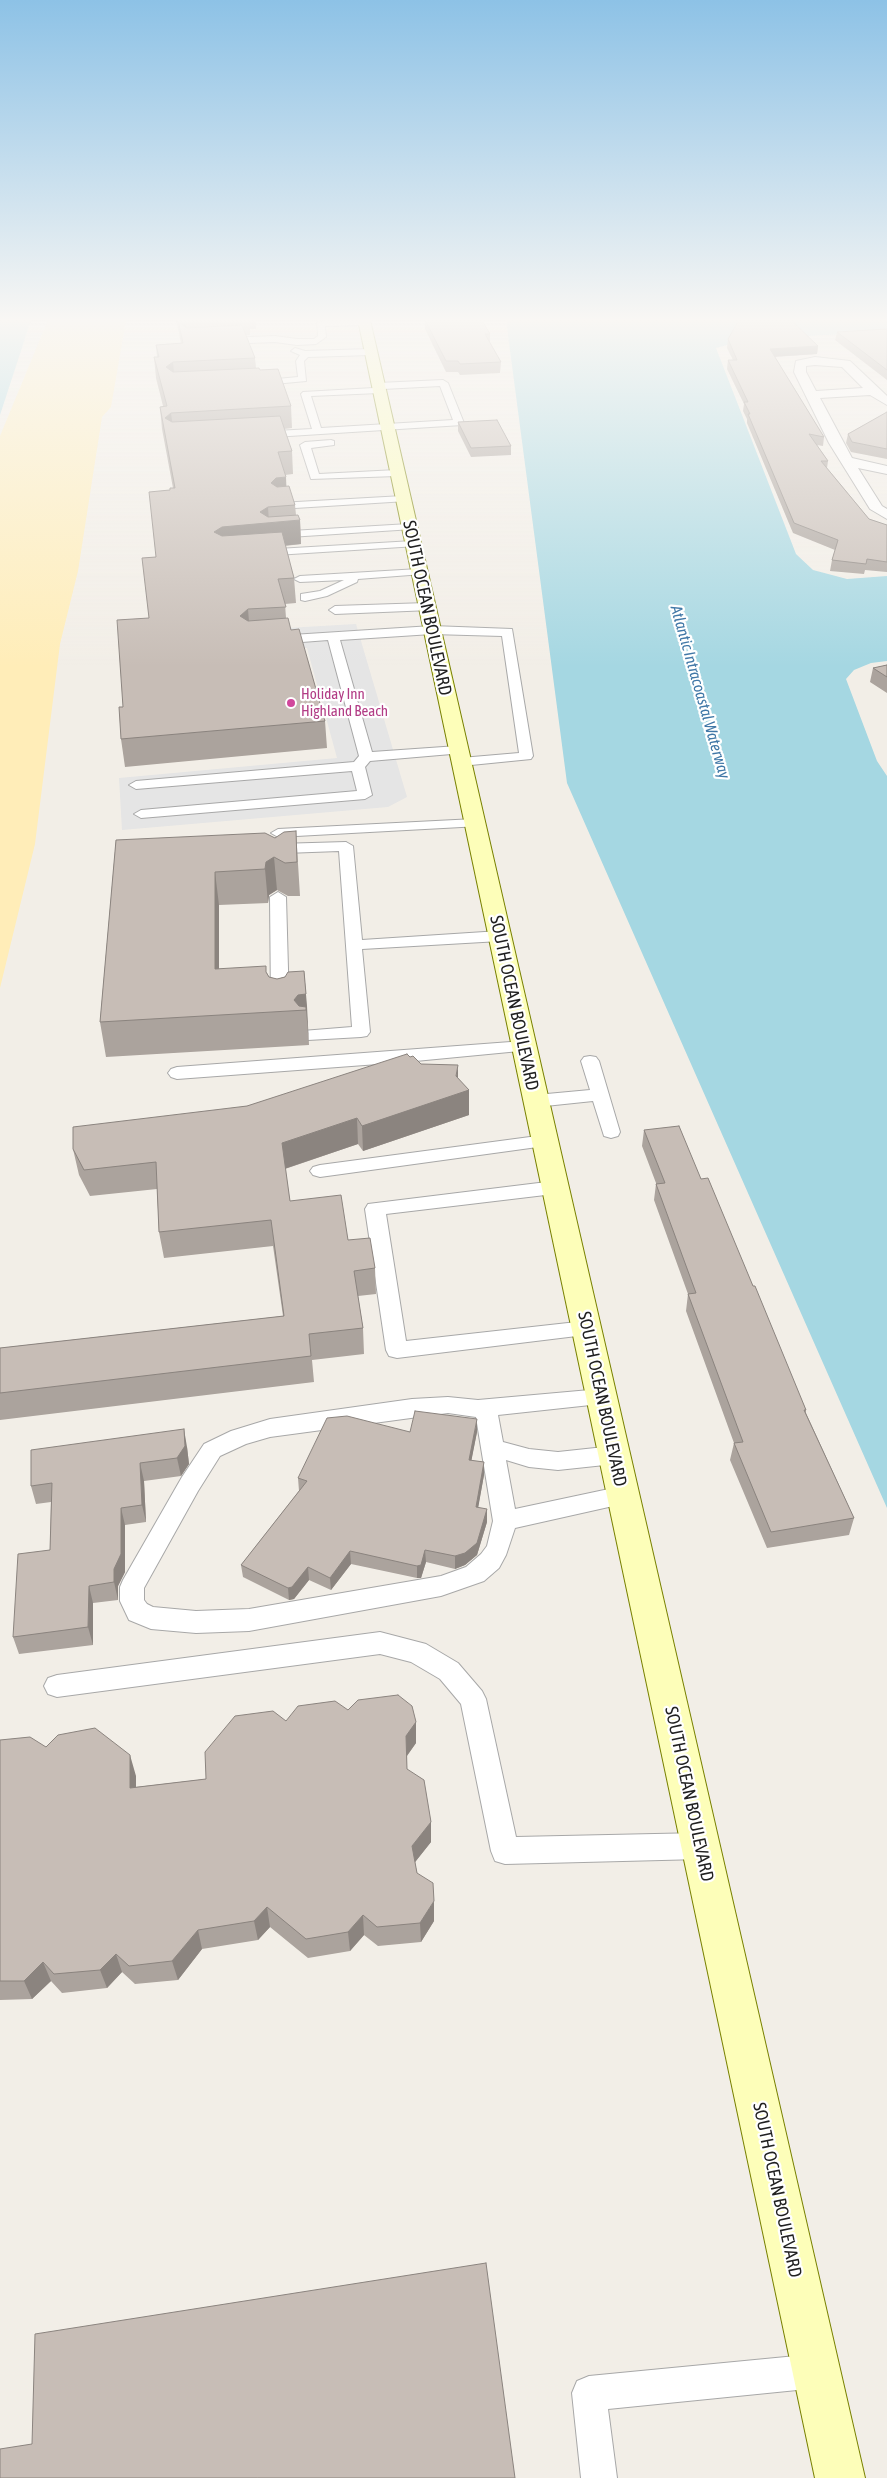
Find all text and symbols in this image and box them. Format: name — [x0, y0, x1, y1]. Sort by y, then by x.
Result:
street label: SOUTH OCEAN BOULEVARD — [398, 519, 456, 697]
water label: Atlantic Intracoastal Waterway — [666, 603, 734, 781]
place label: Holiday Inn Highland Beach — [301, 685, 388, 720]
marker: Holiday Inn Highland Beach — [285, 697, 297, 709]
street label: SOUTH OCEAN BOULEVARD — [485, 914, 543, 1092]
street label: SOUTH OCEAN BOULEVARD — [573, 1310, 631, 1488]
street label: SOUTH OCEAN BOULEVARD — [660, 1705, 718, 1883]
street label: SOUTH OCEAN BOULEVARD — [748, 2101, 806, 2279]

